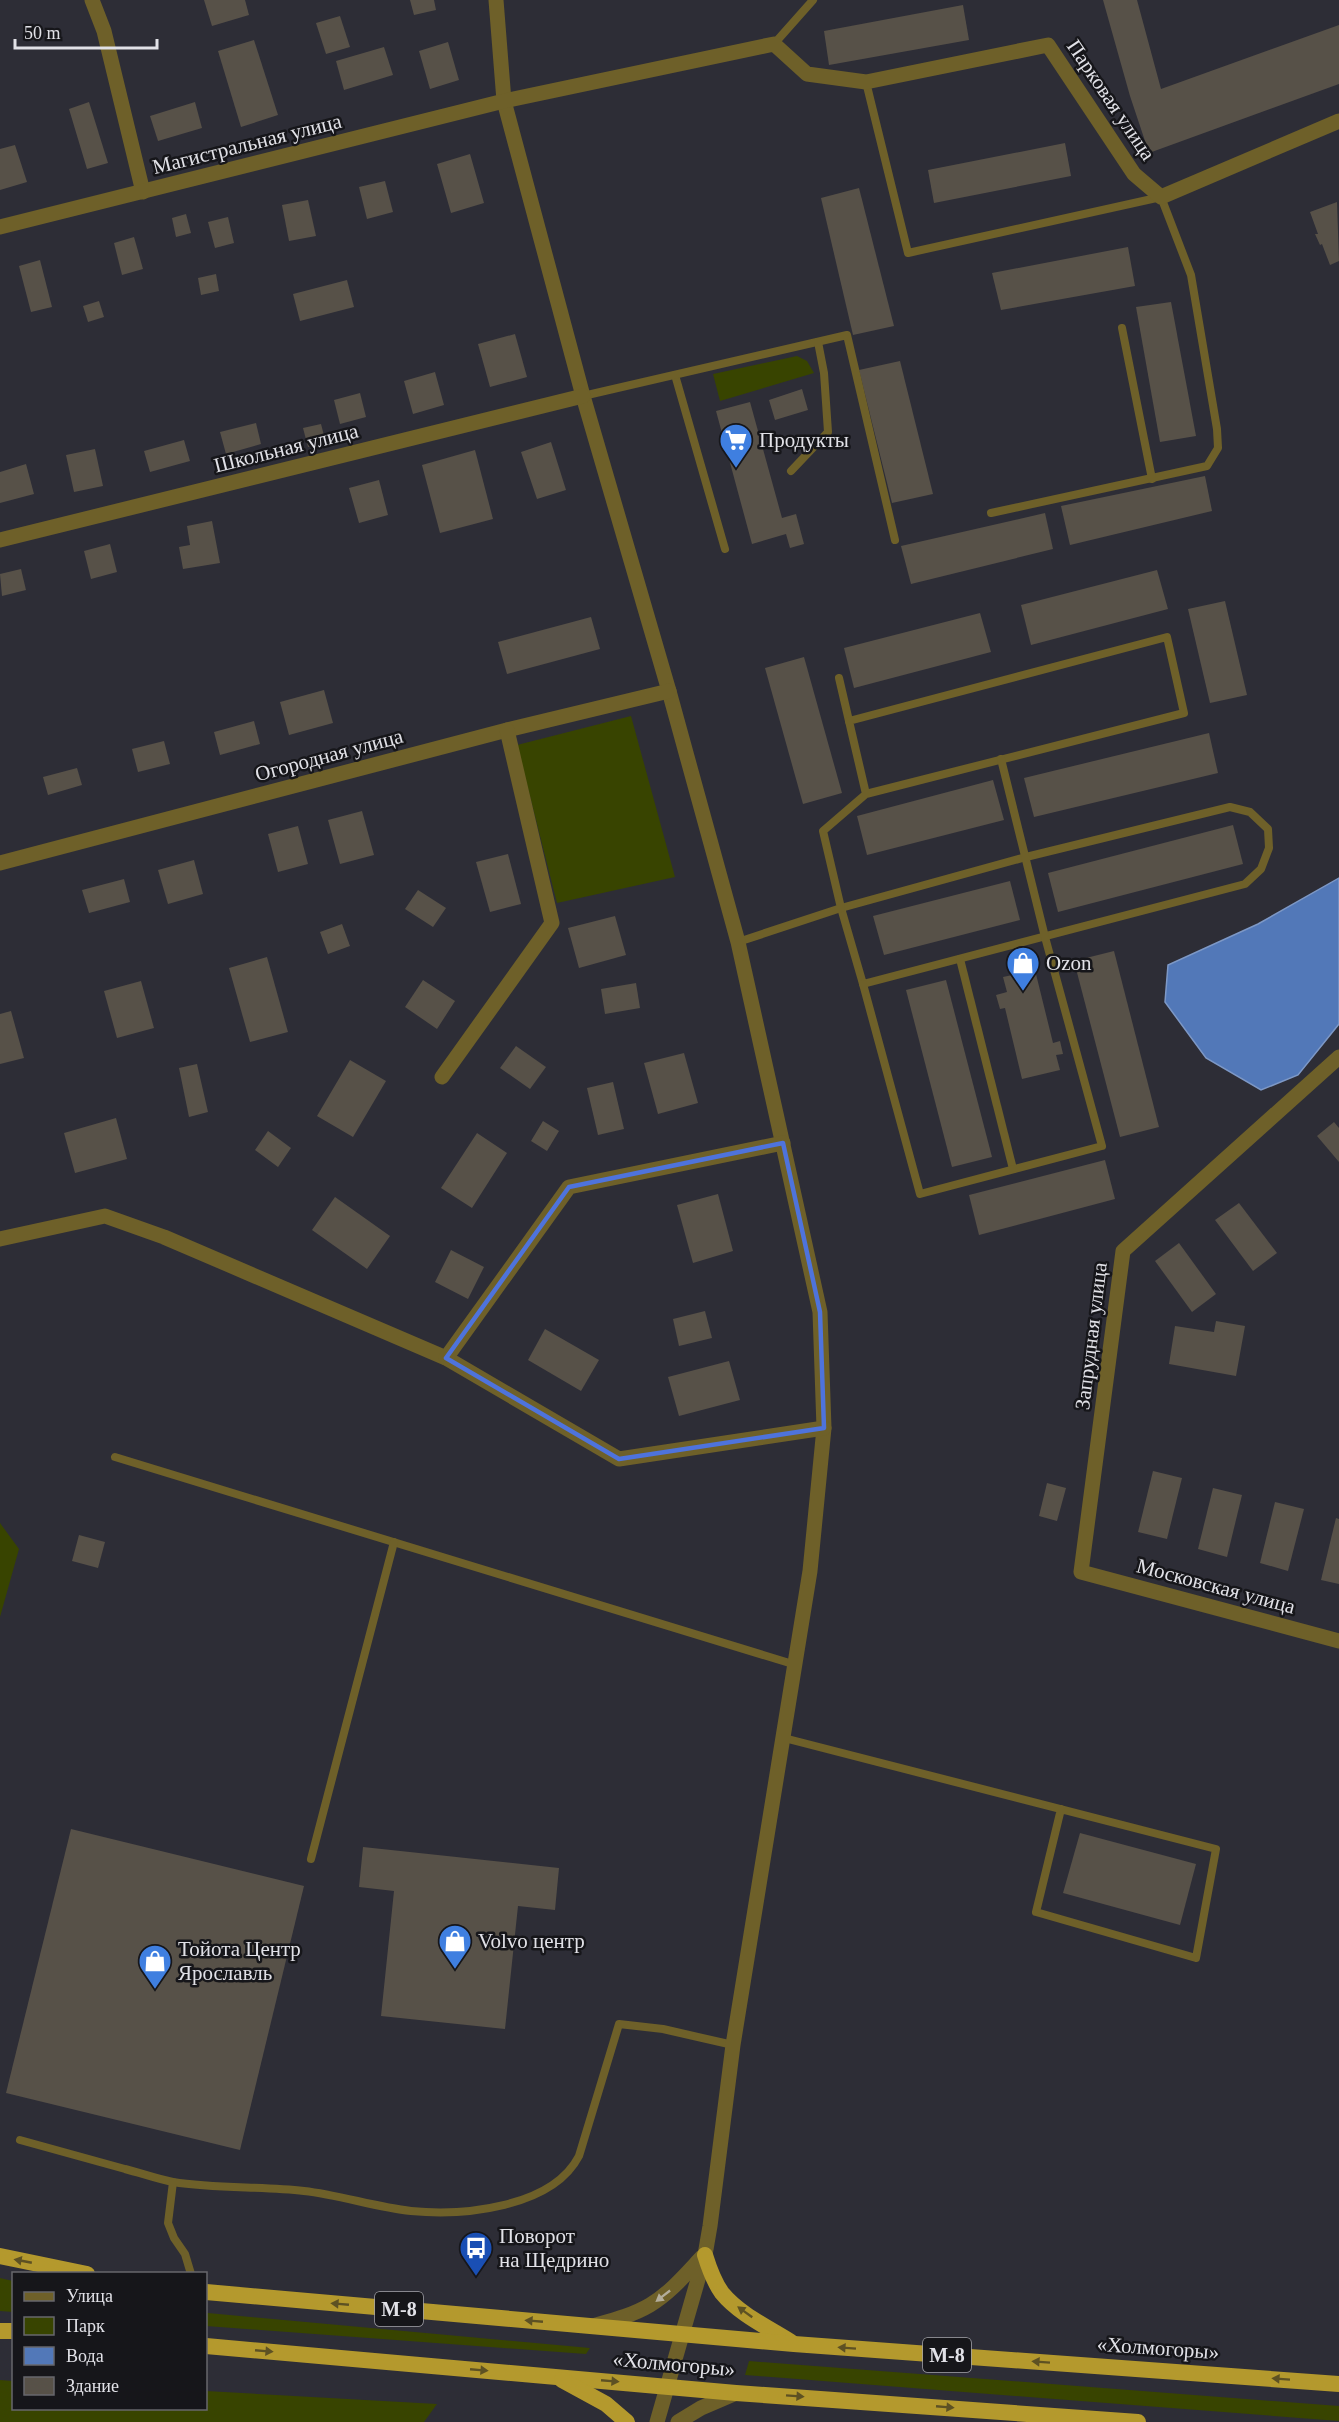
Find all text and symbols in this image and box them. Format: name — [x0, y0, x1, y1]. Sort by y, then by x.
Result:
scale bar — [15, 12, 158, 50]
text: 50 m — [24, 23, 61, 43]
street label: Парковая улица — [1062, 35, 1161, 165]
street label: Магистральная улица — [150, 109, 345, 179]
street label: Школьная улица — [211, 418, 361, 478]
supermarket icon: Продукты — [718, 422, 754, 469]
place label: Продукты — [759, 428, 849, 452]
street label: Огородная улица — [252, 724, 406, 786]
shop icon: Ozon — [1005, 945, 1041, 992]
place label: Ozon — [1046, 951, 1092, 975]
street label: Запрудная улица — [1070, 1260, 1112, 1411]
street label: Московская улица — [1134, 1553, 1299, 1619]
shop icon: Volvo центр — [437, 1923, 473, 1970]
place label: Volvo центр — [478, 1929, 585, 1953]
place label: Тойота Центр Ярославль — [178, 1937, 301, 1985]
shop icon: Тойота Центр Ярославль — [137, 1943, 173, 1990]
place label: Поворот на Щедрино — [499, 2224, 609, 2272]
bus stop icon: Поворот на Щедрино — [458, 2230, 494, 2277]
one-way arrow — [13, 2256, 32, 2265]
legend — [12, 2272, 207, 2410]
text: Улица — [66, 2286, 113, 2306]
one-way arrow — [655, 2289, 670, 2301]
road number: М-8 — [375, 2292, 423, 2326]
one-way arrow — [331, 2299, 350, 2309]
one-way arrow — [738, 2306, 754, 2318]
text: Парк — [66, 2316, 105, 2336]
one-way arrow — [525, 2316, 544, 2326]
street label: «Холмогоры» — [1096, 2332, 1220, 2364]
road number: М-8 — [923, 2338, 971, 2372]
one-way arrow — [837, 2343, 856, 2352]
text: Вода — [66, 2346, 104, 2366]
one-way arrow — [254, 2346, 273, 2356]
street label: «Холмогоры» — [612, 2347, 736, 2381]
one-way arrow — [1032, 2357, 1051, 2366]
one-way arrow — [470, 2365, 489, 2375]
one-way arrow — [1271, 2375, 1290, 2384]
text: Здание — [66, 2376, 119, 2396]
one-way arrow — [600, 2376, 619, 2386]
one-way arrow — [785, 2392, 804, 2401]
one-way arrow — [936, 2402, 955, 2412]

